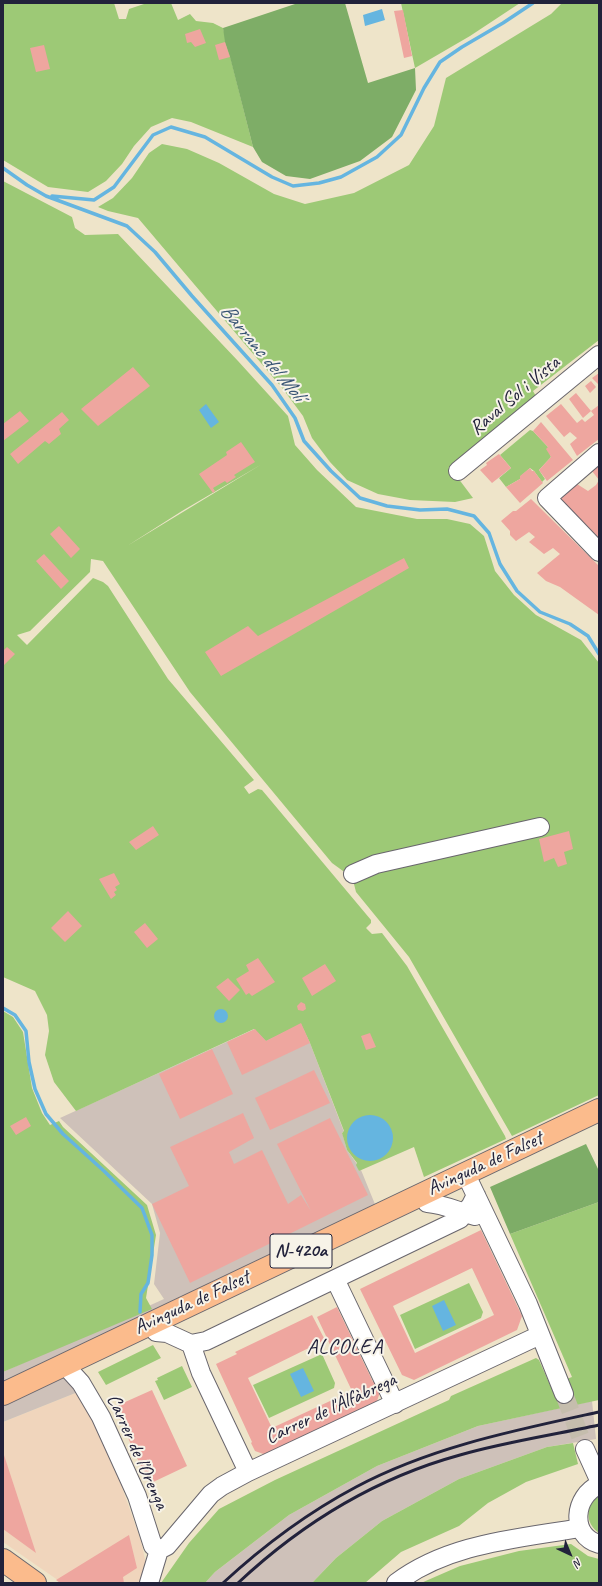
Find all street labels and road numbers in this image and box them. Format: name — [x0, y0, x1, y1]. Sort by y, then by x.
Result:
street label: Raval Sol i Vista — [465, 351, 565, 441]
street label: Avinguda de Falset — [423, 1127, 547, 1201]
road number: N-420a — [270, 1234, 332, 1268]
street label: Avinguda de Falset — [130, 1266, 254, 1340]
street label: Carrer de l'Àlfàbrega — [262, 1368, 400, 1450]
street label: Carrer de l'Orenga — [101, 1391, 173, 1513]

